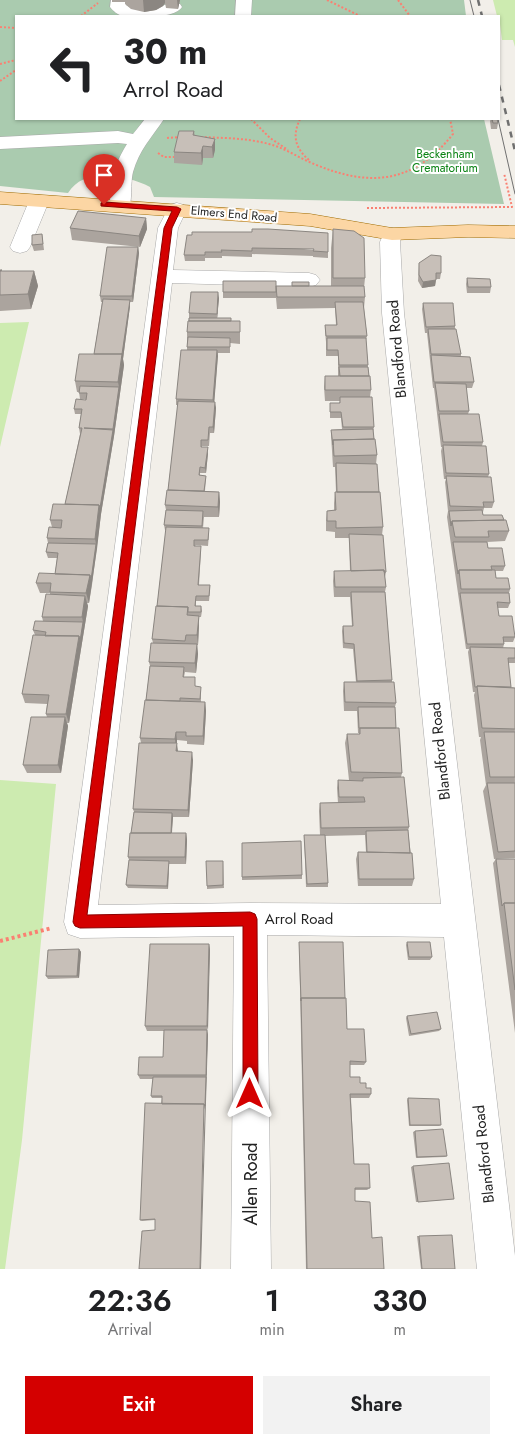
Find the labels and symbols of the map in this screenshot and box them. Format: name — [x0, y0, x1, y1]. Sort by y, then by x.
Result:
park label: Beckenham Crematorium — [412, 145, 478, 177]
pin — [83, 154, 125, 205]
street label: Elmers End Road — [190, 201, 278, 227]
street label: Blandford Road — [382, 299, 412, 399]
street label: Blandford Road — [424, 701, 456, 801]
street label: Arrol Road — [265, 908, 333, 930]
position arrow — [223, 1067, 275, 1119]
street label: Blandford Road — [468, 1104, 500, 1204]
street label: Allen Road — [238, 1142, 264, 1226]

